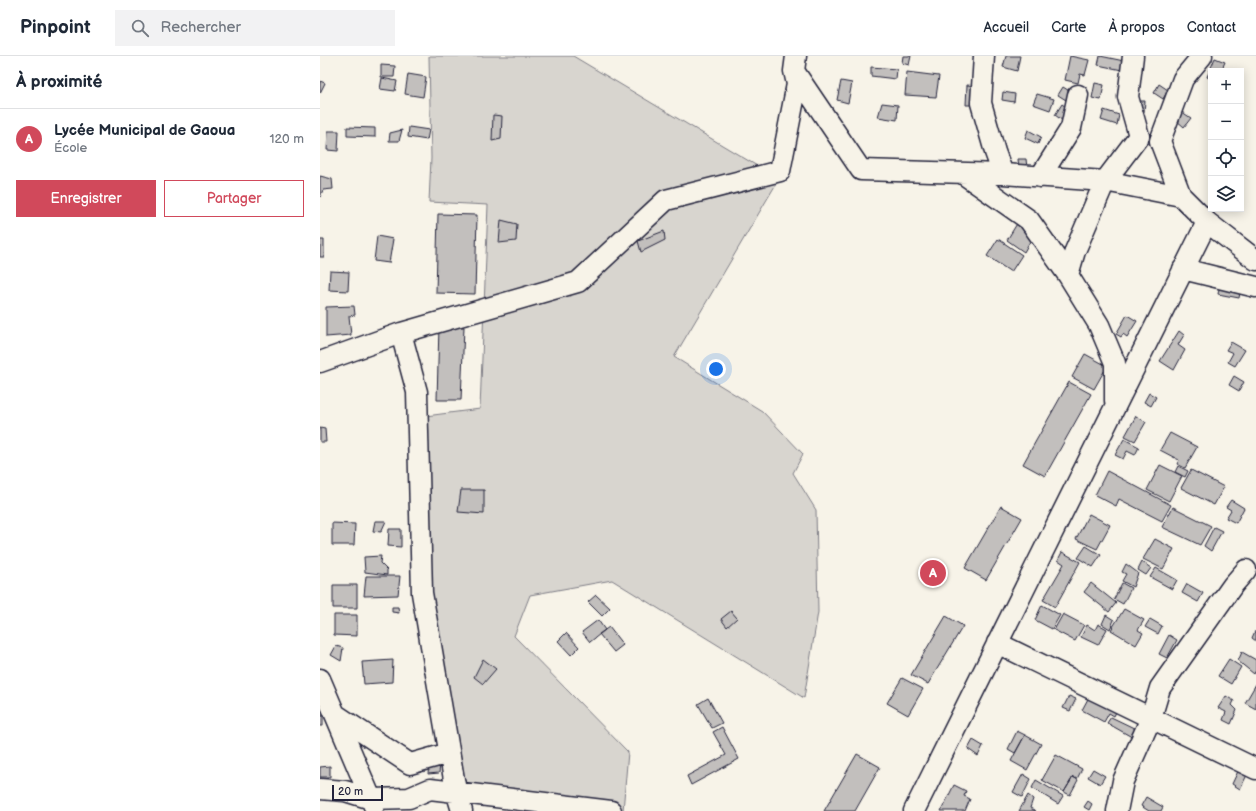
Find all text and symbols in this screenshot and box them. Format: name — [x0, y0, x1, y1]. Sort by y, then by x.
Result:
search box — [115, 10, 395, 46]
text: Pinpoint — [20, 16, 91, 39]
icon: search — [129, 17, 151, 39]
text: Rechercher — [161, 18, 241, 37]
text: Accueil — [983, 19, 1029, 36]
text: Carte — [1051, 19, 1086, 36]
text: À propos — [1108, 19, 1165, 36]
text: Contact — [1187, 19, 1236, 36]
map controls — [1208, 68, 1244, 212]
button: + — [1208, 68, 1244, 104]
text: À proximité — [16, 72, 102, 92]
button: − — [1208, 104, 1244, 140]
text: Lycée Municipal de Gaoua — [54, 121, 235, 140]
text: A — [25, 131, 33, 147]
text: 120 m — [269, 131, 304, 147]
text: École — [54, 140, 87, 156]
button: locate — [1208, 140, 1244, 176]
button: layers — [1208, 176, 1244, 212]
button: Enregistrer — [16, 180, 156, 217]
button: Partager — [164, 180, 304, 217]
your location — [706, 359, 726, 379]
pin: A — [920, 558, 946, 588]
scale bar — [332, 783, 383, 802]
text: 20 m — [338, 785, 363, 798]

